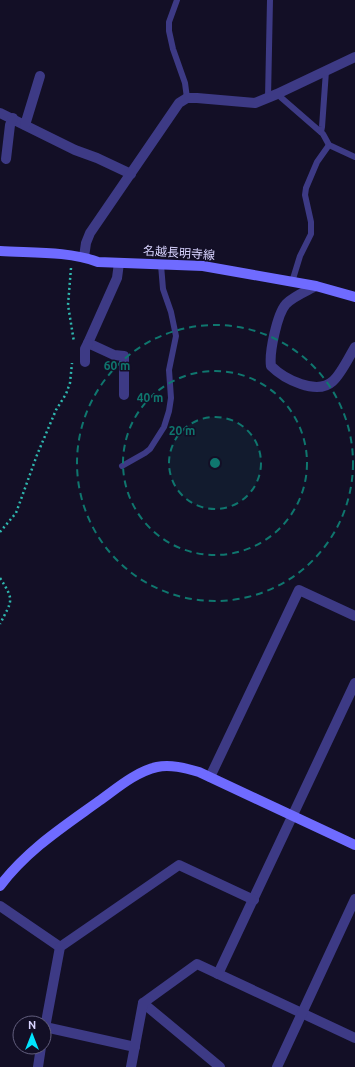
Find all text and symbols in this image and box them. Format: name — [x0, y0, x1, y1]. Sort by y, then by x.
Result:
street label: 名越長明寺線 — [143, 244, 215, 261]
text: 60 m — [104, 359, 130, 372]
text: 40 m — [137, 391, 163, 404]
text: 20 m — [169, 424, 195, 437]
centre of rings — [208, 456, 222, 470]
north arrow — [12, 1015, 52, 1055]
text: N — [28, 1019, 36, 1031]

